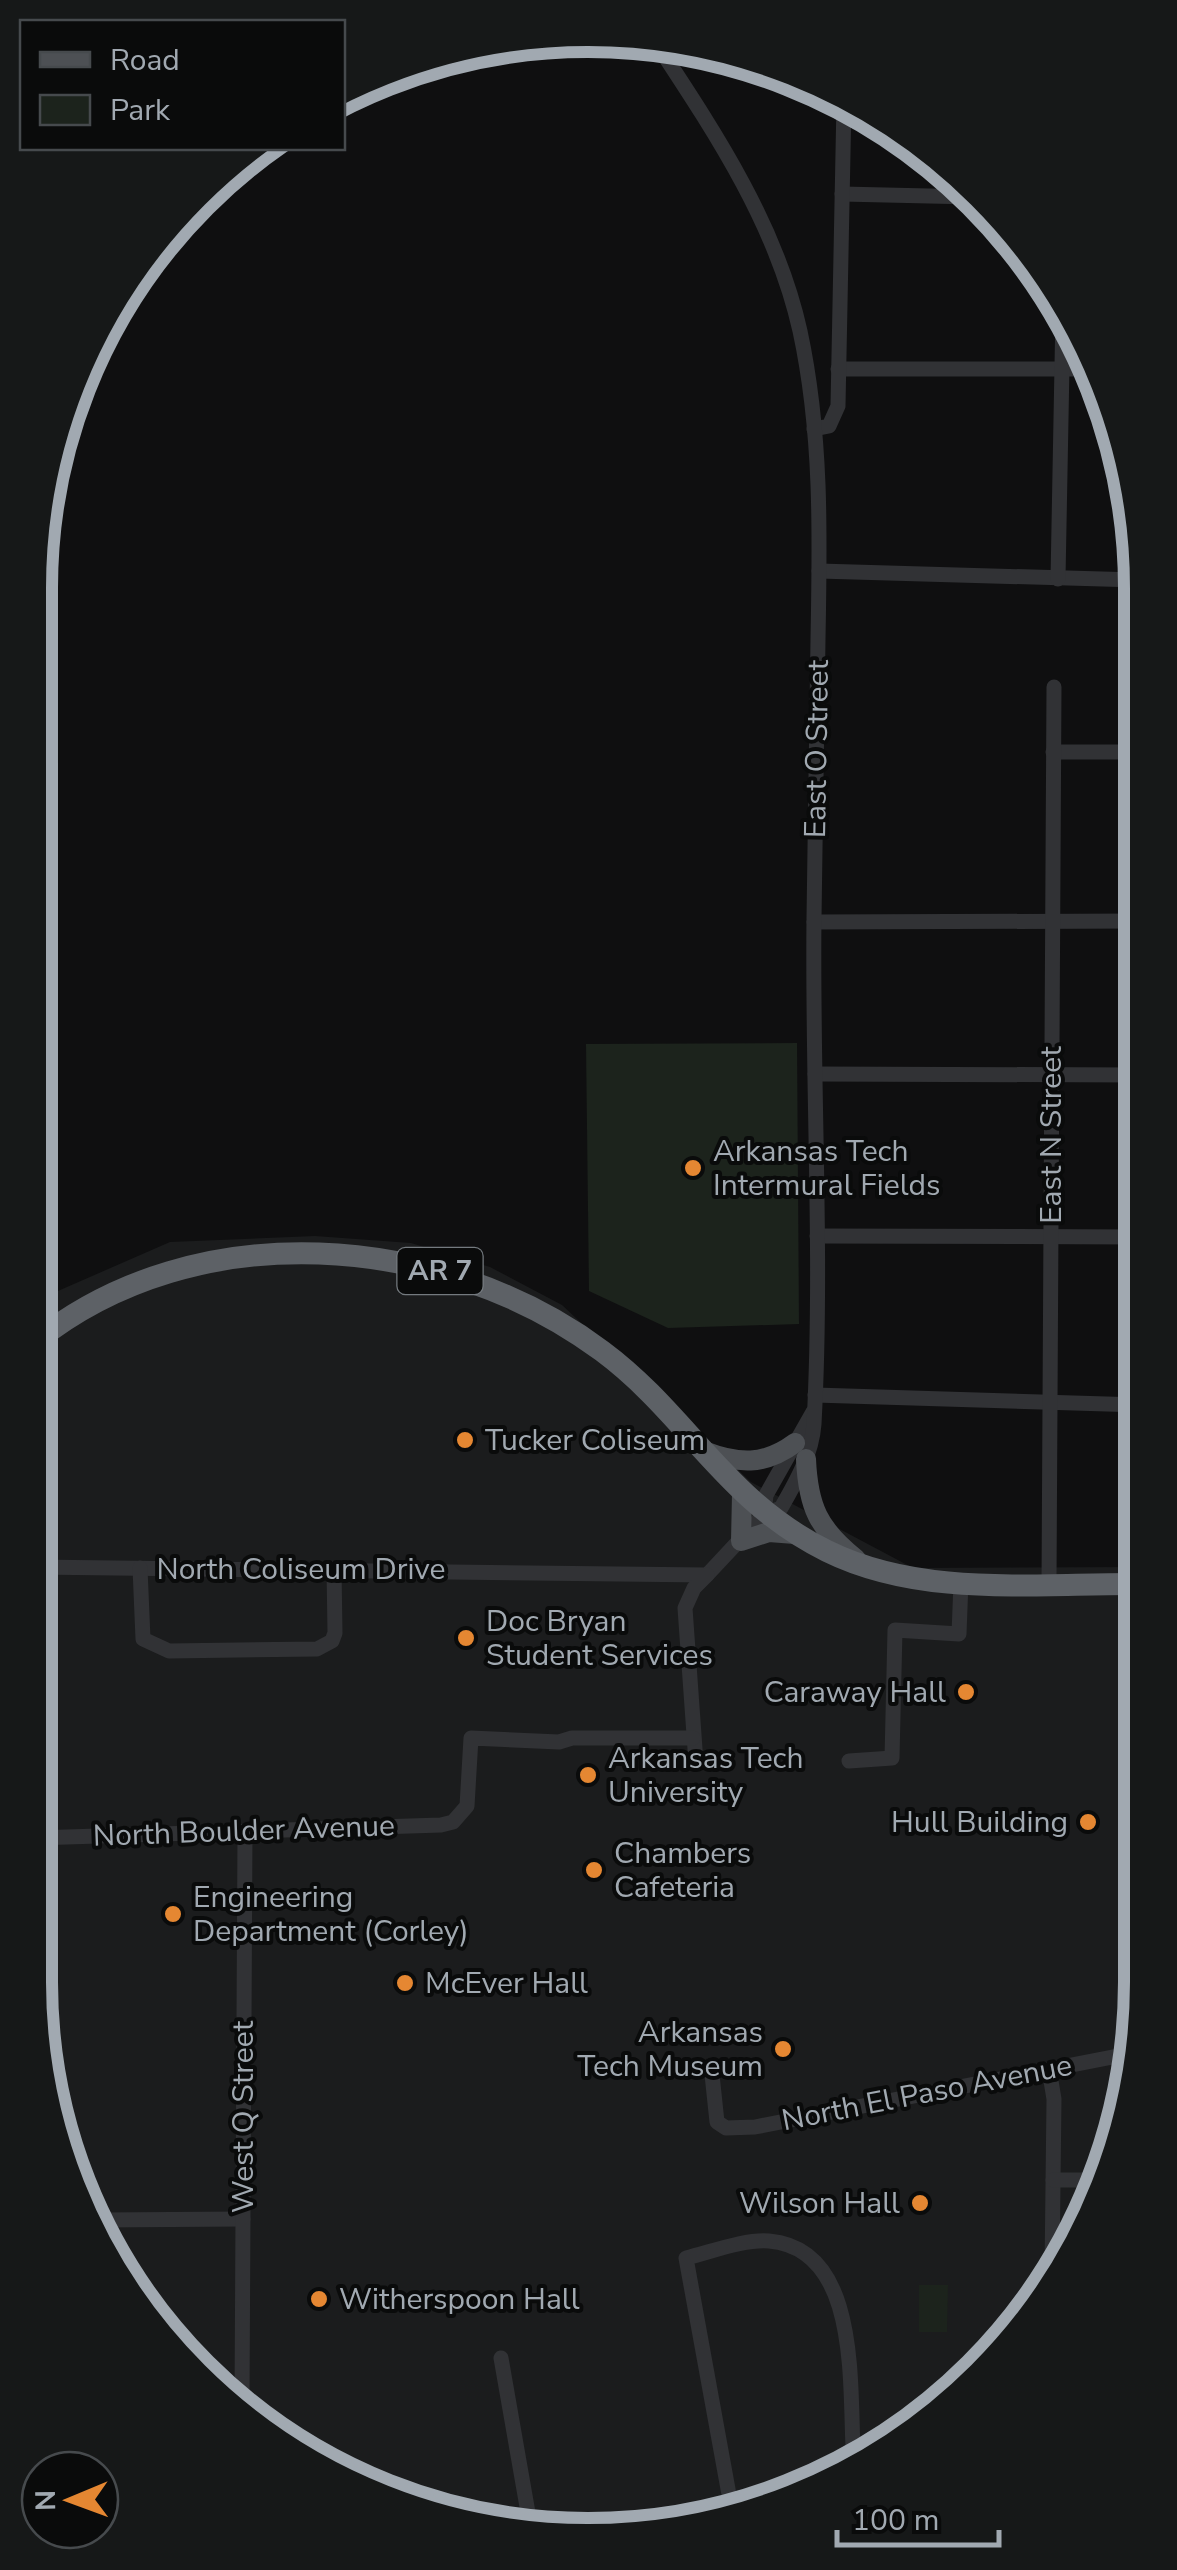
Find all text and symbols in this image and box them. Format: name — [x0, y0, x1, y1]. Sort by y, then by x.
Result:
legend — [20, 20, 345, 150]
text: Road — [110, 40, 180, 81]
text: Park — [110, 90, 171, 131]
street label: East O Street — [795, 659, 839, 838]
street label: East N Street — [1031, 1046, 1072, 1224]
place label: Arkansas Tech Intermural Fields — [713, 1131, 940, 1206]
marker: Arkansas Tech Intermural Fields — [682, 1157, 704, 1179]
road number: AR 7 — [398, 1248, 482, 1294]
place label: Tucker Coliseum — [485, 1420, 705, 1461]
marker: Tucker Coliseum — [454, 1429, 476, 1451]
street label: North Coliseum Drive — [156, 1549, 446, 1590]
place label: Doc Bryan Student Services — [486, 1601, 713, 1676]
marker: Doc Bryan Student Services — [455, 1627, 477, 1649]
place label: Caraway Hall — [764, 1672, 946, 1713]
marker: Caraway Hall — [955, 1681, 977, 1703]
place label: Arkansas Tech University — [608, 1738, 804, 1813]
marker: Arkansas Tech University — [577, 1764, 599, 1786]
place label: Hull Building — [891, 1802, 1068, 1843]
street label: North Boulder Avenue — [92, 1805, 396, 1857]
marker: Hull Building — [1077, 1811, 1099, 1833]
place label: Chambers Cafeteria — [614, 1833, 751, 1908]
marker: Chambers Cafeteria — [583, 1859, 605, 1881]
place label: Engineering Department (Corley) — [193, 1877, 469, 1952]
marker: Engineering Department (Corley) — [162, 1903, 184, 1925]
place label: McEver Hall — [425, 1963, 588, 2004]
marker: McEver Hall — [394, 1972, 416, 1994]
place label: Arkansas Tech Museum — [577, 2012, 763, 2087]
street label: West Q Street — [223, 2020, 264, 2213]
marker: Arkansas Tech Museum — [772, 2038, 794, 2060]
street label: North El Paso Avenue — [778, 2045, 1076, 2141]
place label: Wilson Hall — [739, 2183, 900, 2224]
marker: Wilson Hall — [909, 2192, 931, 2214]
place label: Witherspoon Hall — [339, 2279, 580, 2320]
marker: Witherspoon Hall — [308, 2288, 330, 2310]
north arrow — [20, 2450, 120, 2550]
scale bar — [837, 2485, 1000, 2547]
text: N — [27, 2490, 65, 2511]
text: 100 m — [852, 2500, 939, 2541]

